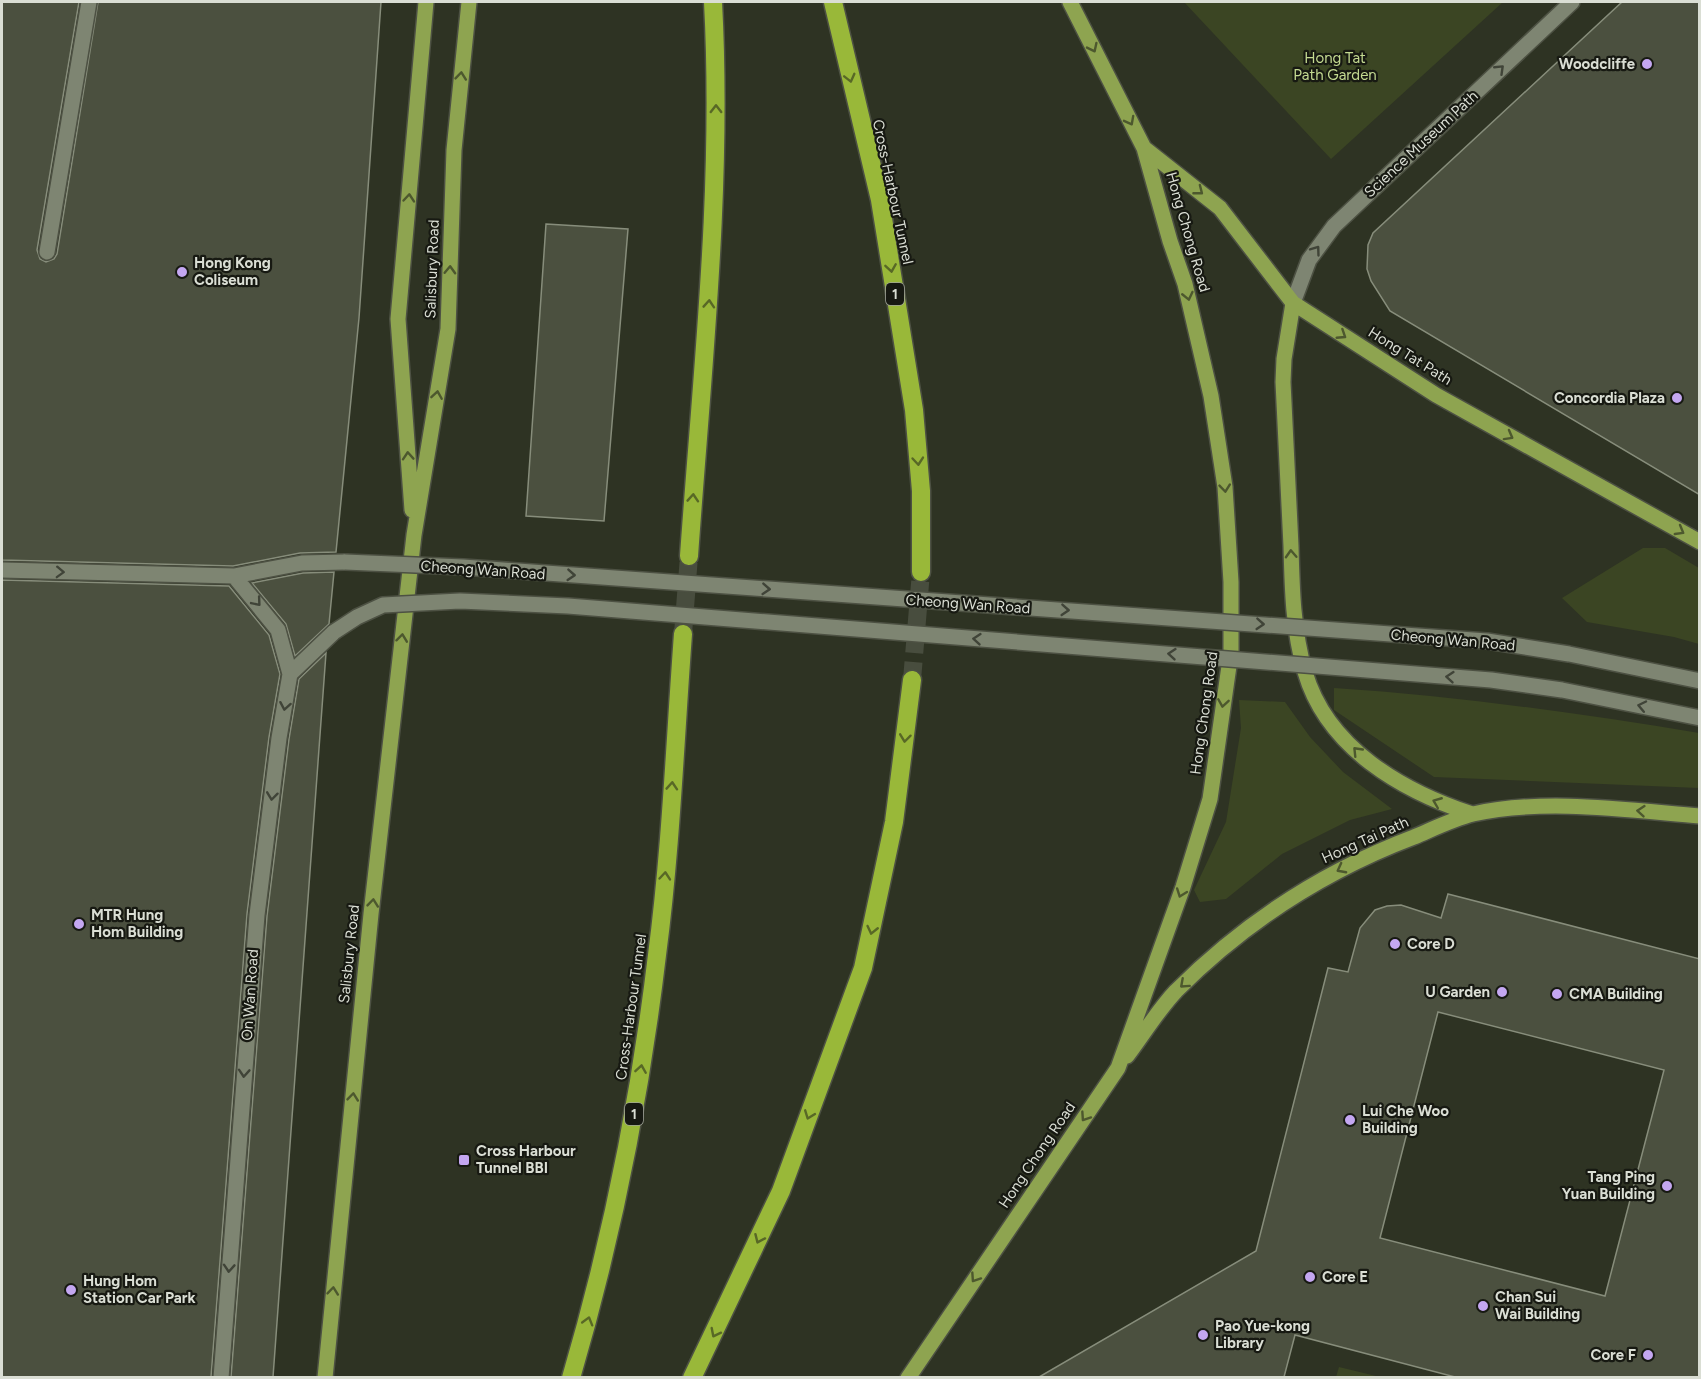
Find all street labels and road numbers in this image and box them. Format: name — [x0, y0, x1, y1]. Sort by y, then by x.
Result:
street label: Science Museum Path — [1360, 87, 1482, 201]
street label: Cross-Harbour Tunnel — [869, 118, 917, 266]
street label: Hong Chong Road — [1162, 170, 1214, 294]
street label: Salisbury Road — [421, 219, 443, 319]
road number: 1 — [886, 283, 904, 305]
street label: Hong Tat Path — [1365, 323, 1455, 389]
street label: Cheong Wan Road — [420, 557, 546, 583]
street label: Cheong Wan Road — [905, 591, 1031, 617]
street label: Cheong Wan Road — [1390, 626, 1516, 654]
street label: Hong Chong Road — [1186, 650, 1222, 776]
street label: Hong Tai Path — [1319, 813, 1411, 867]
street label: Salisbury Road — [335, 904, 363, 1004]
street label: Cross-Harbour Tunnel — [612, 933, 650, 1081]
street label: On Wan Road — [238, 949, 262, 1041]
street label: Hong Chong Road — [995, 1099, 1079, 1211]
road number: 1 — [625, 1103, 643, 1125]

